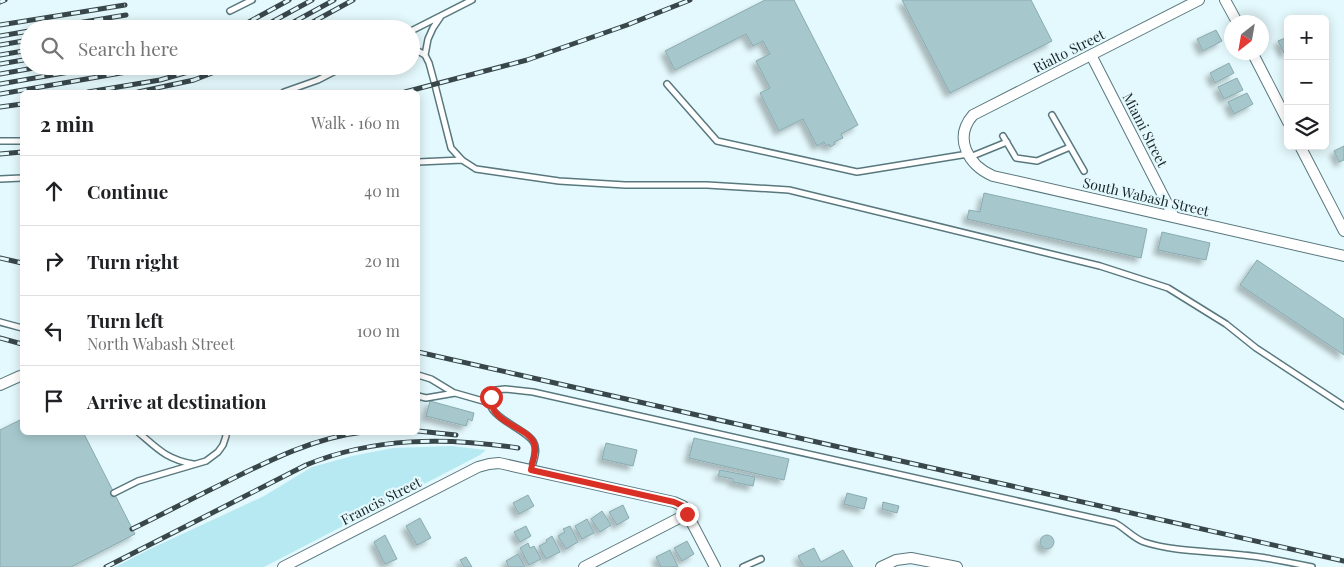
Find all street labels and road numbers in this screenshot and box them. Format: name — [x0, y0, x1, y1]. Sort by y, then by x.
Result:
street label: Rialto Street — [1030, 24, 1109, 77]
street label: Miami Street — [1119, 89, 1173, 171]
street label: South Wabash Street — [1081, 173, 1212, 221]
street label: Francis Street — [337, 472, 425, 529]

